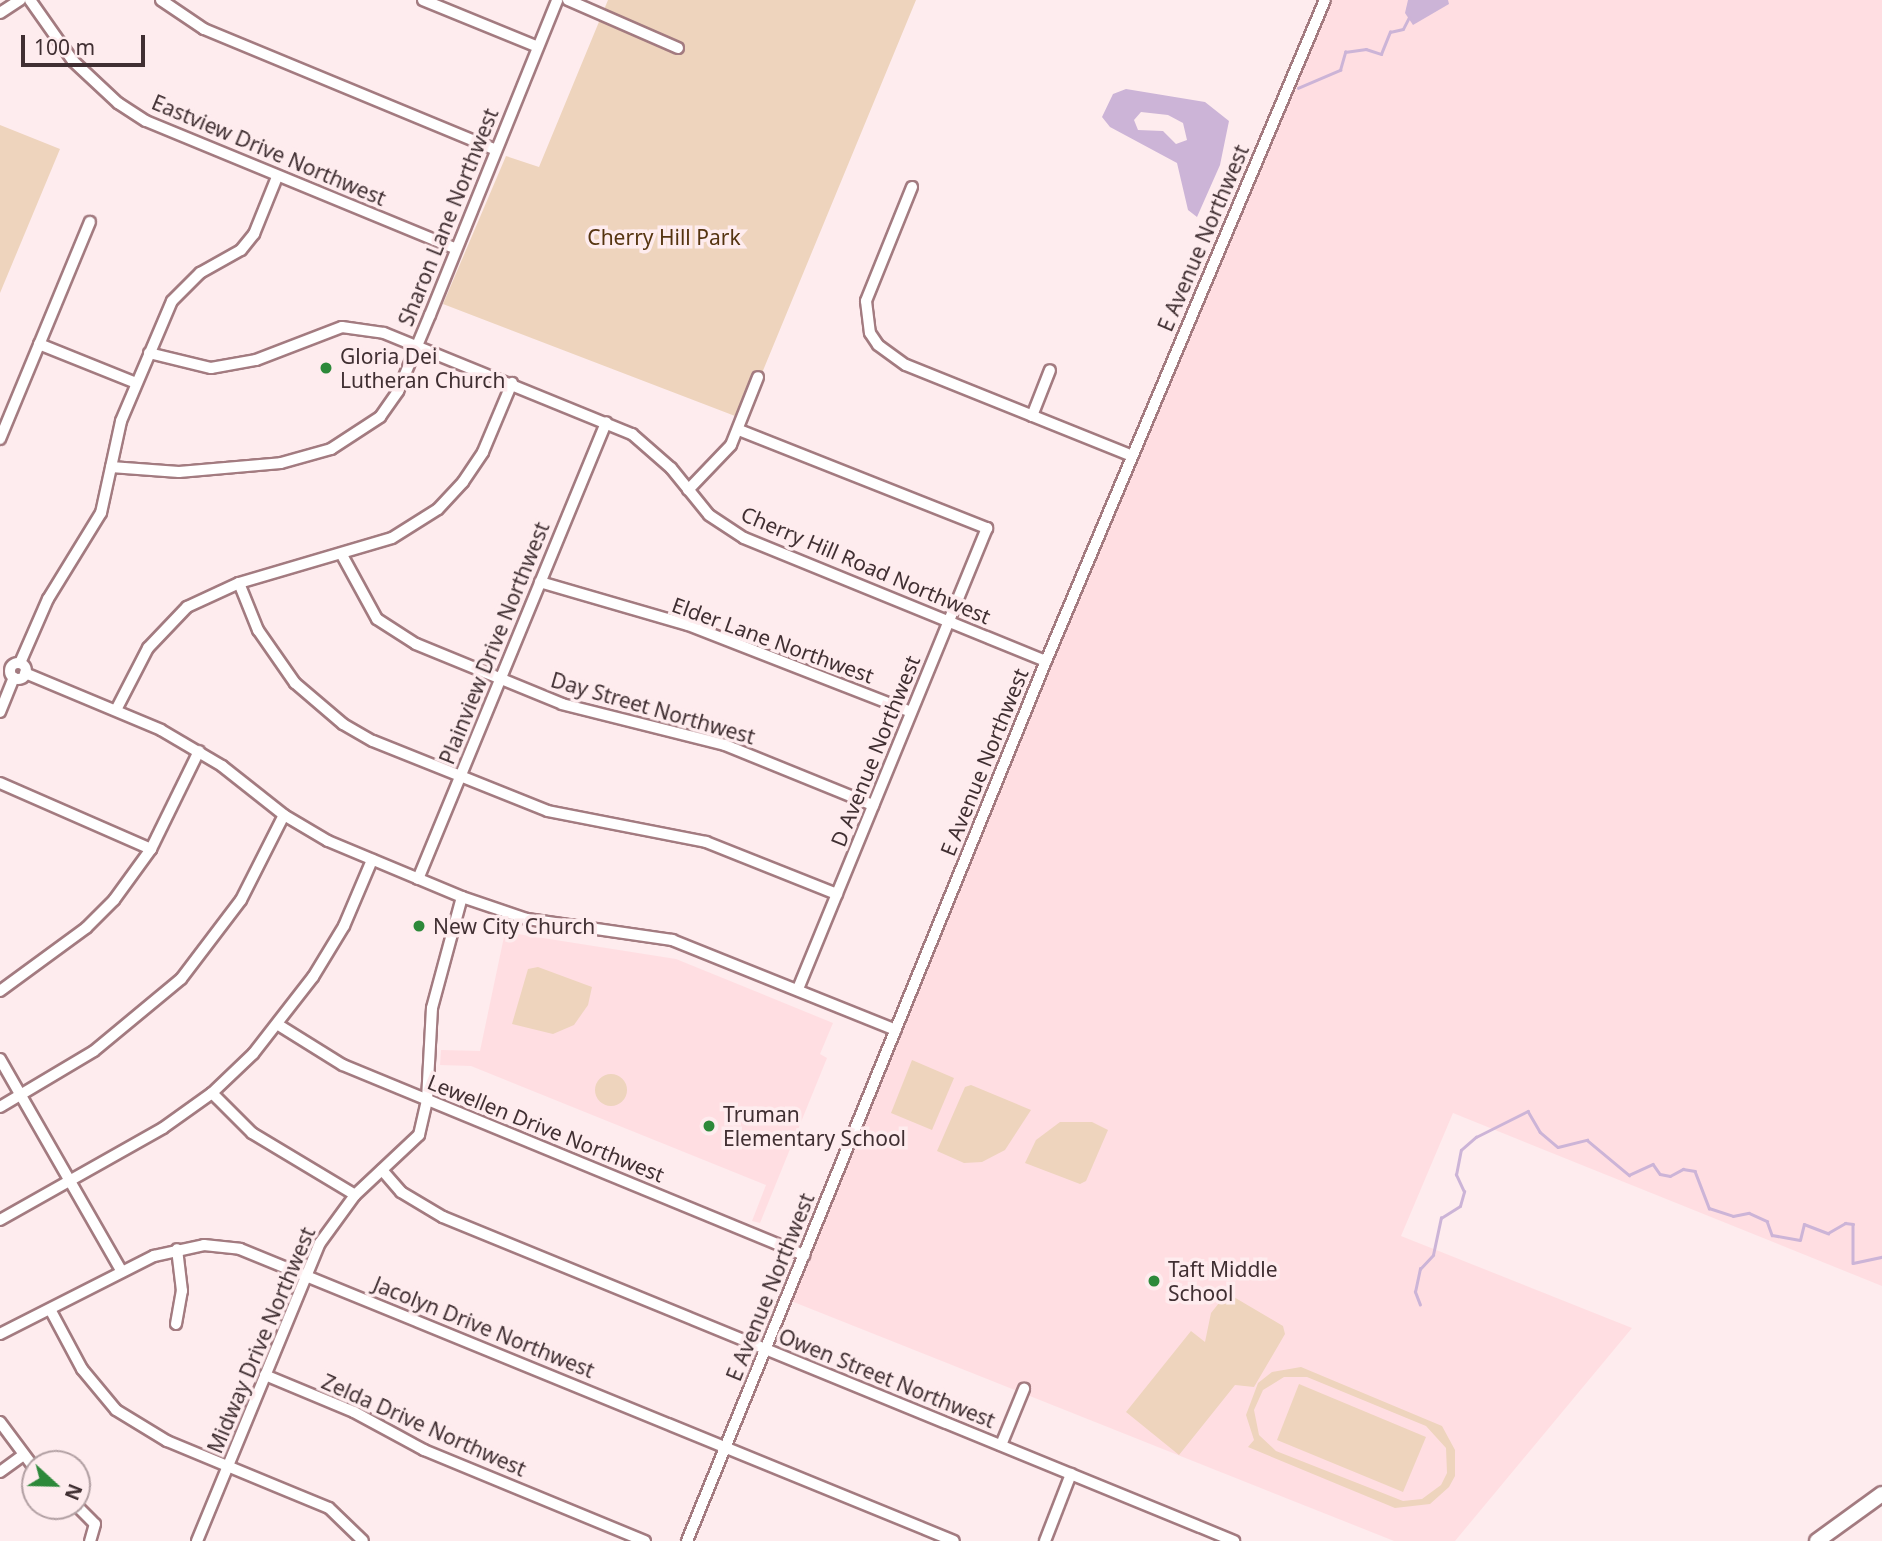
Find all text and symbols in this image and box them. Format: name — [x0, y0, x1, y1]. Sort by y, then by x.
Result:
scale bar — [24, 21, 149, 65]
text: 100 m — [34, 33, 95, 61]
street label: Eastview Drive Northwest — [148, 89, 390, 211]
street label: Sharon Lane Northwest — [393, 104, 503, 330]
street label: E Avenue Northwest — [1152, 141, 1254, 335]
park label: Cherry Hill Park — [587, 224, 741, 250]
place label: Gloria Dei Lutheran Church — [340, 343, 505, 393]
marker: Gloria Dei Lutheran Church — [318, 360, 334, 376]
street label: Cherry Hill Road Northwest — [737, 501, 995, 629]
street label: Plainview Drive Northwest — [434, 518, 554, 768]
street label: Elder Lane Northwest — [669, 592, 877, 688]
street label: D Avenue Northwest — [825, 652, 925, 850]
street label: E Avenue Northwest — [935, 664, 1033, 860]
street label: Day Street Northwest — [548, 667, 758, 749]
place label: New City Church — [433, 913, 595, 939]
marker: New City Church — [411, 918, 427, 934]
street label: Lewellen Drive Northwest — [424, 1069, 668, 1187]
place label: Truman Elementary School — [723, 1101, 906, 1151]
marker: Truman Elementary School — [701, 1118, 717, 1134]
street label: E Avenue Northwest — [721, 1189, 819, 1385]
street label: Midway Drive Northwest — [202, 1223, 320, 1457]
place label: Taft Middle School — [1168, 1256, 1278, 1306]
street label: Jacolyn Drive Northwest — [370, 1271, 598, 1383]
marker: Taft Middle School — [1146, 1273, 1162, 1289]
street label: Owen Street Northwest — [775, 1323, 999, 1433]
street label: Zelda Drive Northwest — [318, 1369, 530, 1481]
north arrow — [21, 1450, 91, 1520]
text: N — [59, 1480, 89, 1504]

